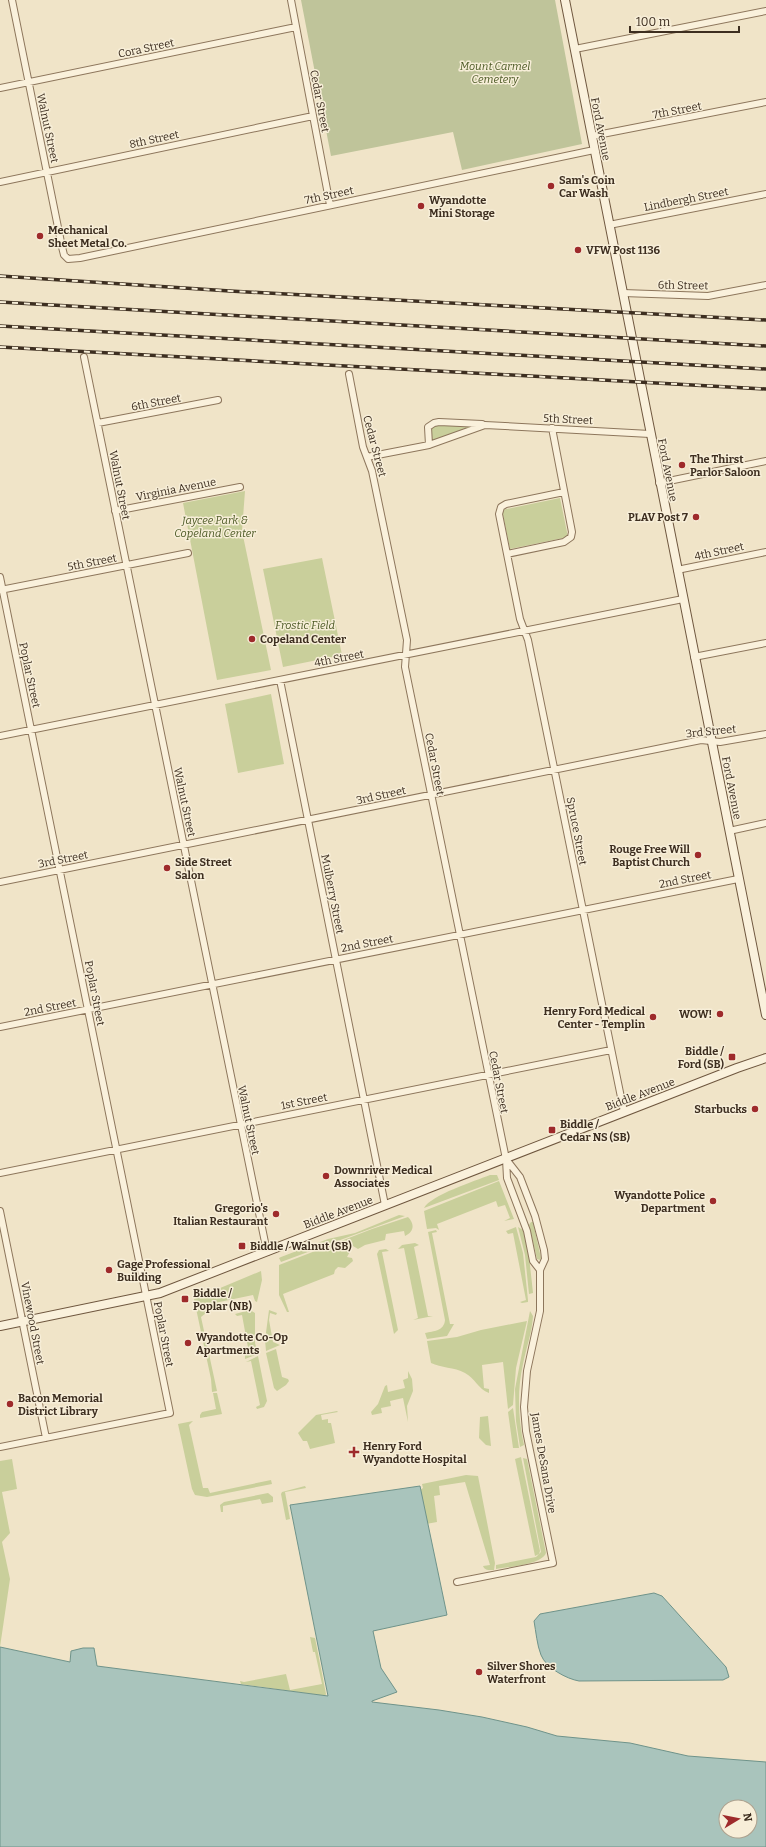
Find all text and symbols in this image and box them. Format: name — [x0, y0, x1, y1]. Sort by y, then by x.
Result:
scale bar — [630, 8, 739, 34]
text: 100 m — [636, 15, 671, 29]
street label: Cora Street — [117, 36, 175, 61]
park label: Mount Carmel Cemetery — [460, 60, 530, 86]
street label: Cedar Street — [307, 69, 332, 133]
street label: Walnut Street — [34, 92, 61, 164]
street label: Ford Avenue — [588, 96, 613, 162]
street label: 7th Street — [652, 99, 703, 122]
street label: 8th Street — [128, 128, 180, 151]
place label: Sam's Coin Car Wash — [559, 174, 615, 200]
marker: Sam's Coin Car Wash — [546, 181, 556, 191]
street label: 7th Street — [304, 184, 355, 207]
street label: Lindbergh Street — [643, 185, 729, 214]
place label: Wyandotte Mini Storage — [429, 194, 495, 220]
marker: Wyandotte Mini Storage — [416, 201, 426, 211]
place label: Mechanical Sheet Metal Co. — [48, 224, 127, 250]
marker: Mechanical Sheet Metal Co. — [35, 231, 45, 241]
place label: VFW Post 1136 — [586, 244, 660, 257]
marker: VFW Post 1136 — [573, 245, 583, 255]
street label: 6th Street — [658, 279, 708, 292]
street label: 6th Street — [130, 391, 182, 414]
street label: 5th Street — [543, 412, 593, 427]
street label: Cedar Street — [360, 414, 389, 478]
street label: Ford Avenue — [655, 437, 680, 503]
street label: Walnut Street — [106, 449, 133, 521]
place label: The Thirst Parlor Saloon — [690, 453, 760, 479]
marker: The Thirst Parlor Saloon — [677, 460, 687, 470]
street label: Virginia Avenue — [135, 475, 217, 504]
place label: PLAV Post 7 — [628, 511, 688, 524]
marker: PLAV Post 7 — [691, 512, 701, 522]
park label: Jaycee Park & Copeland Center — [174, 514, 256, 540]
street label: 4th Street — [693, 540, 745, 563]
street label: 5th Street — [66, 551, 118, 574]
park label: Frostic Field — [275, 619, 336, 632]
place label: Copeland Center — [260, 633, 347, 646]
marker: Copeland Center — [247, 634, 257, 644]
street label: Poplar Street — [16, 641, 43, 709]
street label: 4th Street — [313, 647, 365, 670]
street label: 3rd Street — [685, 722, 737, 741]
street label: Cedar Street — [422, 732, 447, 796]
street label: Ford Avenue — [719, 755, 744, 821]
street label: Walnut Street — [171, 766, 198, 838]
street label: 3rd Street — [355, 784, 407, 807]
street label: Spruce Street — [564, 796, 589, 866]
place label: Rouge Free Will Baptist Church — [609, 843, 691, 869]
street label: 3rd Street — [37, 848, 89, 871]
marker: Rouge Free Will Baptist Church — [693, 850, 703, 860]
street label: Mulberry Street — [318, 853, 347, 935]
place label: Side Street Salon — [175, 856, 232, 882]
marker: Side Street Salon — [162, 863, 172, 873]
street label: 2nd Street — [658, 868, 712, 891]
street label: 2nd Street — [340, 932, 394, 955]
street label: Poplar Street — [82, 959, 107, 1027]
street label: 2nd Street — [23, 996, 77, 1019]
place label: Henry Ford Medical Center - Templin — [543, 1005, 646, 1031]
place label: WOW! — [679, 1008, 712, 1021]
marker: WOW! — [715, 1009, 725, 1019]
marker: Henry Ford Medical Center - Templin — [648, 1012, 658, 1022]
place label: Biddle / Ford (SB) — [678, 1045, 725, 1071]
street label: Cedar Street — [486, 1050, 511, 1114]
marker: Biddle / Ford (SB) — [727, 1052, 737, 1062]
street label: Biddle Avenue — [604, 1075, 677, 1114]
street label: Walnut Street — [235, 1084, 262, 1156]
street label: 1st Street — [280, 1091, 328, 1112]
place label: Starbucks — [694, 1103, 748, 1116]
marker: Starbucks — [750, 1104, 760, 1114]
place label: Biddle / Cedar NS (SB) — [560, 1118, 631, 1144]
marker: Biddle / Cedar NS (SB) — [547, 1125, 557, 1135]
place label: Downriver Medical Associates — [334, 1164, 433, 1190]
marker: Downriver Medical Associates — [321, 1171, 331, 1181]
place label: Wyandotte Police Department — [614, 1189, 706, 1215]
street label: Biddle Avenue — [302, 1193, 375, 1232]
marker: Wyandotte Police Department — [708, 1196, 718, 1206]
place label: Gregorio's Italian Restaurant — [173, 1202, 269, 1228]
marker: Gregorio's Italian Restaurant — [271, 1209, 281, 1219]
place label: Biddle / Walnut (SB) — [250, 1240, 352, 1253]
marker: Biddle / Walnut (SB) — [237, 1241, 247, 1251]
place label: Gage Professional Building — [117, 1258, 211, 1284]
marker: Gage Professional Building — [104, 1265, 114, 1275]
street label: Vinewood Street — [18, 1281, 47, 1366]
place label: Biddle / Poplar (NB) — [193, 1287, 252, 1313]
marker: Biddle / Poplar (NB) — [180, 1294, 190, 1304]
street label: Poplar Street — [151, 1300, 176, 1368]
place label: Wyandotte Co-Op Apartments — [196, 1331, 288, 1357]
marker: Wyandotte Co-Op Apartments — [183, 1338, 193, 1348]
place label: Bacon Memorial District Library — [18, 1392, 103, 1418]
marker: Bacon Memorial District Library — [5, 1399, 15, 1409]
street label: James DeSana Drive — [528, 1411, 559, 1514]
place label: Henry Ford Wyandotte Hospital — [363, 1440, 467, 1466]
marker: Henry Ford Wyandotte Hospital — [348, 1446, 360, 1458]
place label: Silver Shores Waterfront — [487, 1660, 556, 1686]
marker: Silver Shores Waterfront — [474, 1667, 484, 1677]
north arrow — [718, 1799, 758, 1839]
text: N — [740, 1812, 755, 1823]

